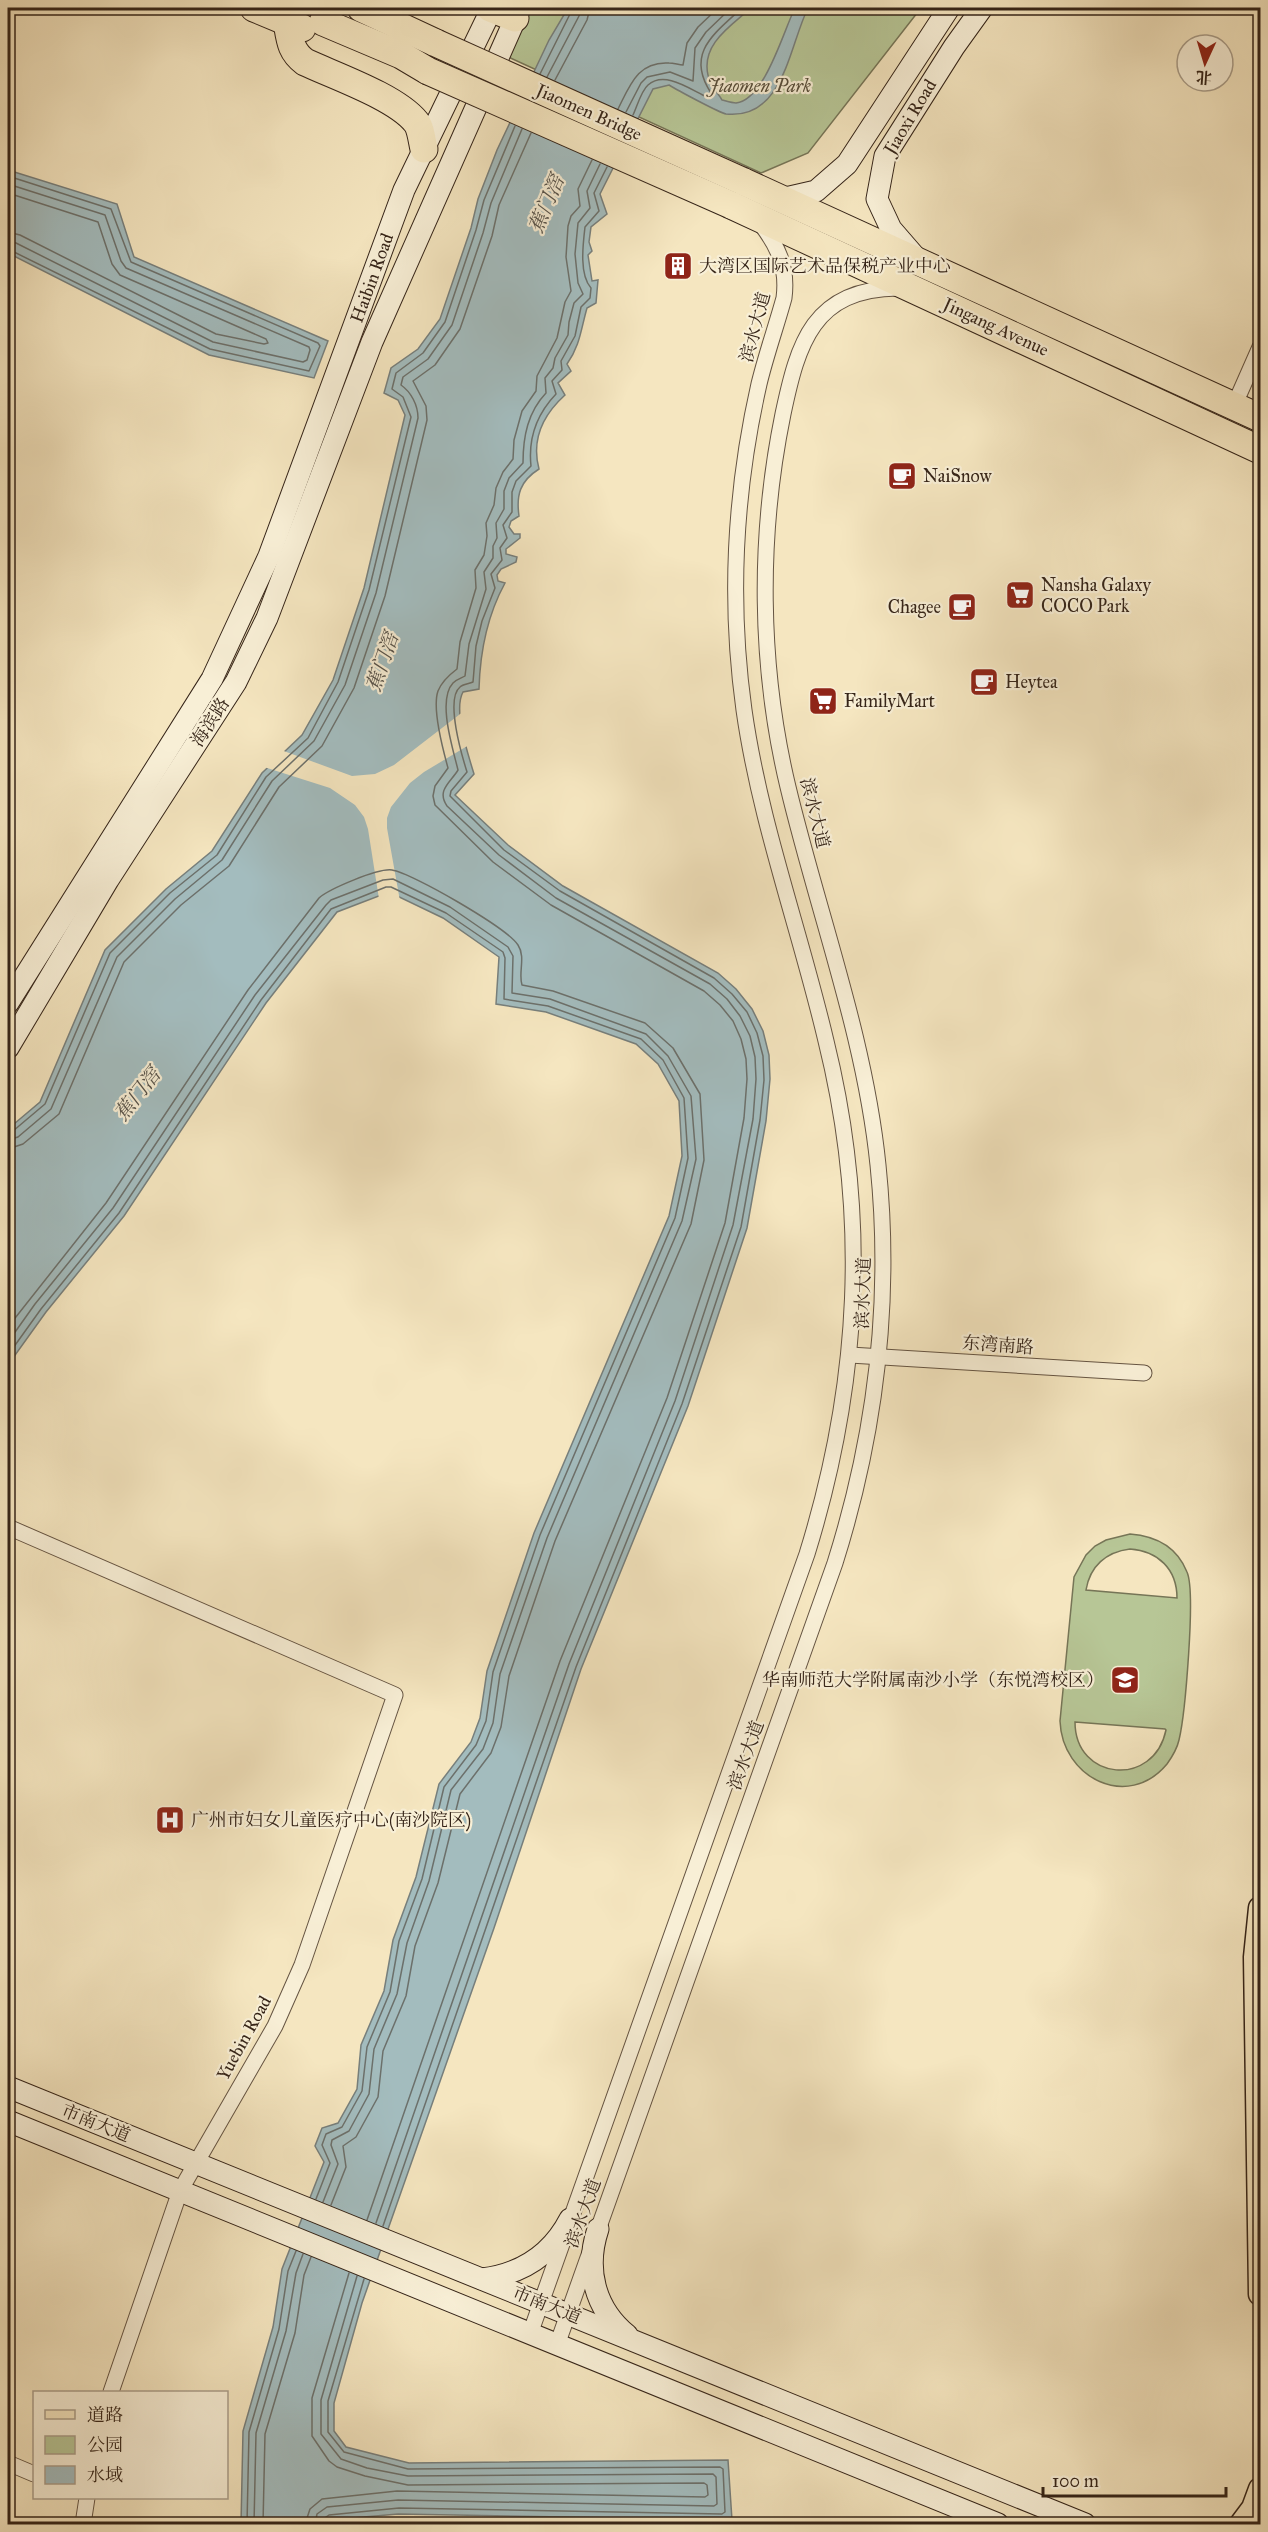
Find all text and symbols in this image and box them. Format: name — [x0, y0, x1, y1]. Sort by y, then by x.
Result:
north arrow — [1175, 33, 1235, 93]
text: 北 — [1195, 67, 1213, 88]
park label: Jiaomen Park — [706, 75, 811, 97]
street label: Jiaoxi Road — [878, 75, 942, 161]
street label: Jiaomen Bridge — [530, 78, 645, 146]
water label: 蕉门滘 — [523, 169, 570, 236]
street label: Haibin Road — [346, 230, 398, 326]
building icon: 大湾区国际艺术品保税产业中心 — [662, 250, 694, 282]
place label: 大湾区国际艺术品保税产业中心 — [699, 255, 951, 277]
street label: 滨水大道 — [735, 289, 775, 365]
street label: Jingang Avenue — [937, 292, 1052, 362]
cafe icon: NaiSnow — [886, 460, 918, 492]
place label: NaiSnow — [923, 465, 992, 487]
place label: Nansha Galaxy COCO Park — [1041, 574, 1151, 617]
supermarket icon: Nansha Galaxy COCO Park — [1004, 579, 1036, 611]
cafe icon: Chagee — [946, 591, 978, 623]
place label: Chagee — [888, 596, 941, 619]
water label: 蕉门滘 — [361, 627, 404, 694]
cafe icon: Heytea — [968, 666, 1000, 698]
place label: Heytea — [1005, 671, 1058, 693]
supermarket icon: FamilyMart — [807, 685, 839, 717]
place label: FamilyMart — [844, 690, 936, 712]
street label: 海滨路 — [186, 693, 234, 751]
street label: 滨水大道 — [796, 775, 834, 851]
water label: 蕉门滘 — [109, 1061, 167, 1125]
street label: 滨水大道 — [851, 1257, 875, 1329]
street label: 东湾南路 — [961, 1332, 1035, 1358]
school or university icon: 华南师范大学附属南沙小学（东悦湾校区） — [1109, 1664, 1141, 1696]
place label: 华南师范大学附属南沙小学（东悦湾校区） — [762, 1669, 1104, 1691]
street label: 滨水大道 — [723, 1717, 769, 1793]
hospital icon: 广州市妇女儿童医疗中心(南沙院区) — [154, 1804, 186, 1836]
place label: 广州市妇女儿童医疗中心(南沙院区) — [191, 1809, 471, 1832]
street label: Yuebin Road — [212, 1992, 276, 2084]
street label: 市南大道 — [59, 2099, 133, 2147]
street label: 滨水大道 — [560, 2175, 606, 2251]
street label: 市南大道 — [510, 2281, 584, 2329]
legend — [33, 2391, 228, 2499]
text: 道路 — [87, 2404, 123, 2426]
text: 公园 — [87, 2434, 123, 2456]
scale bar — [1043, 2460, 1226, 2498]
text: 水域 — [87, 2464, 123, 2486]
text: 100 m — [1052, 2470, 1099, 2492]

